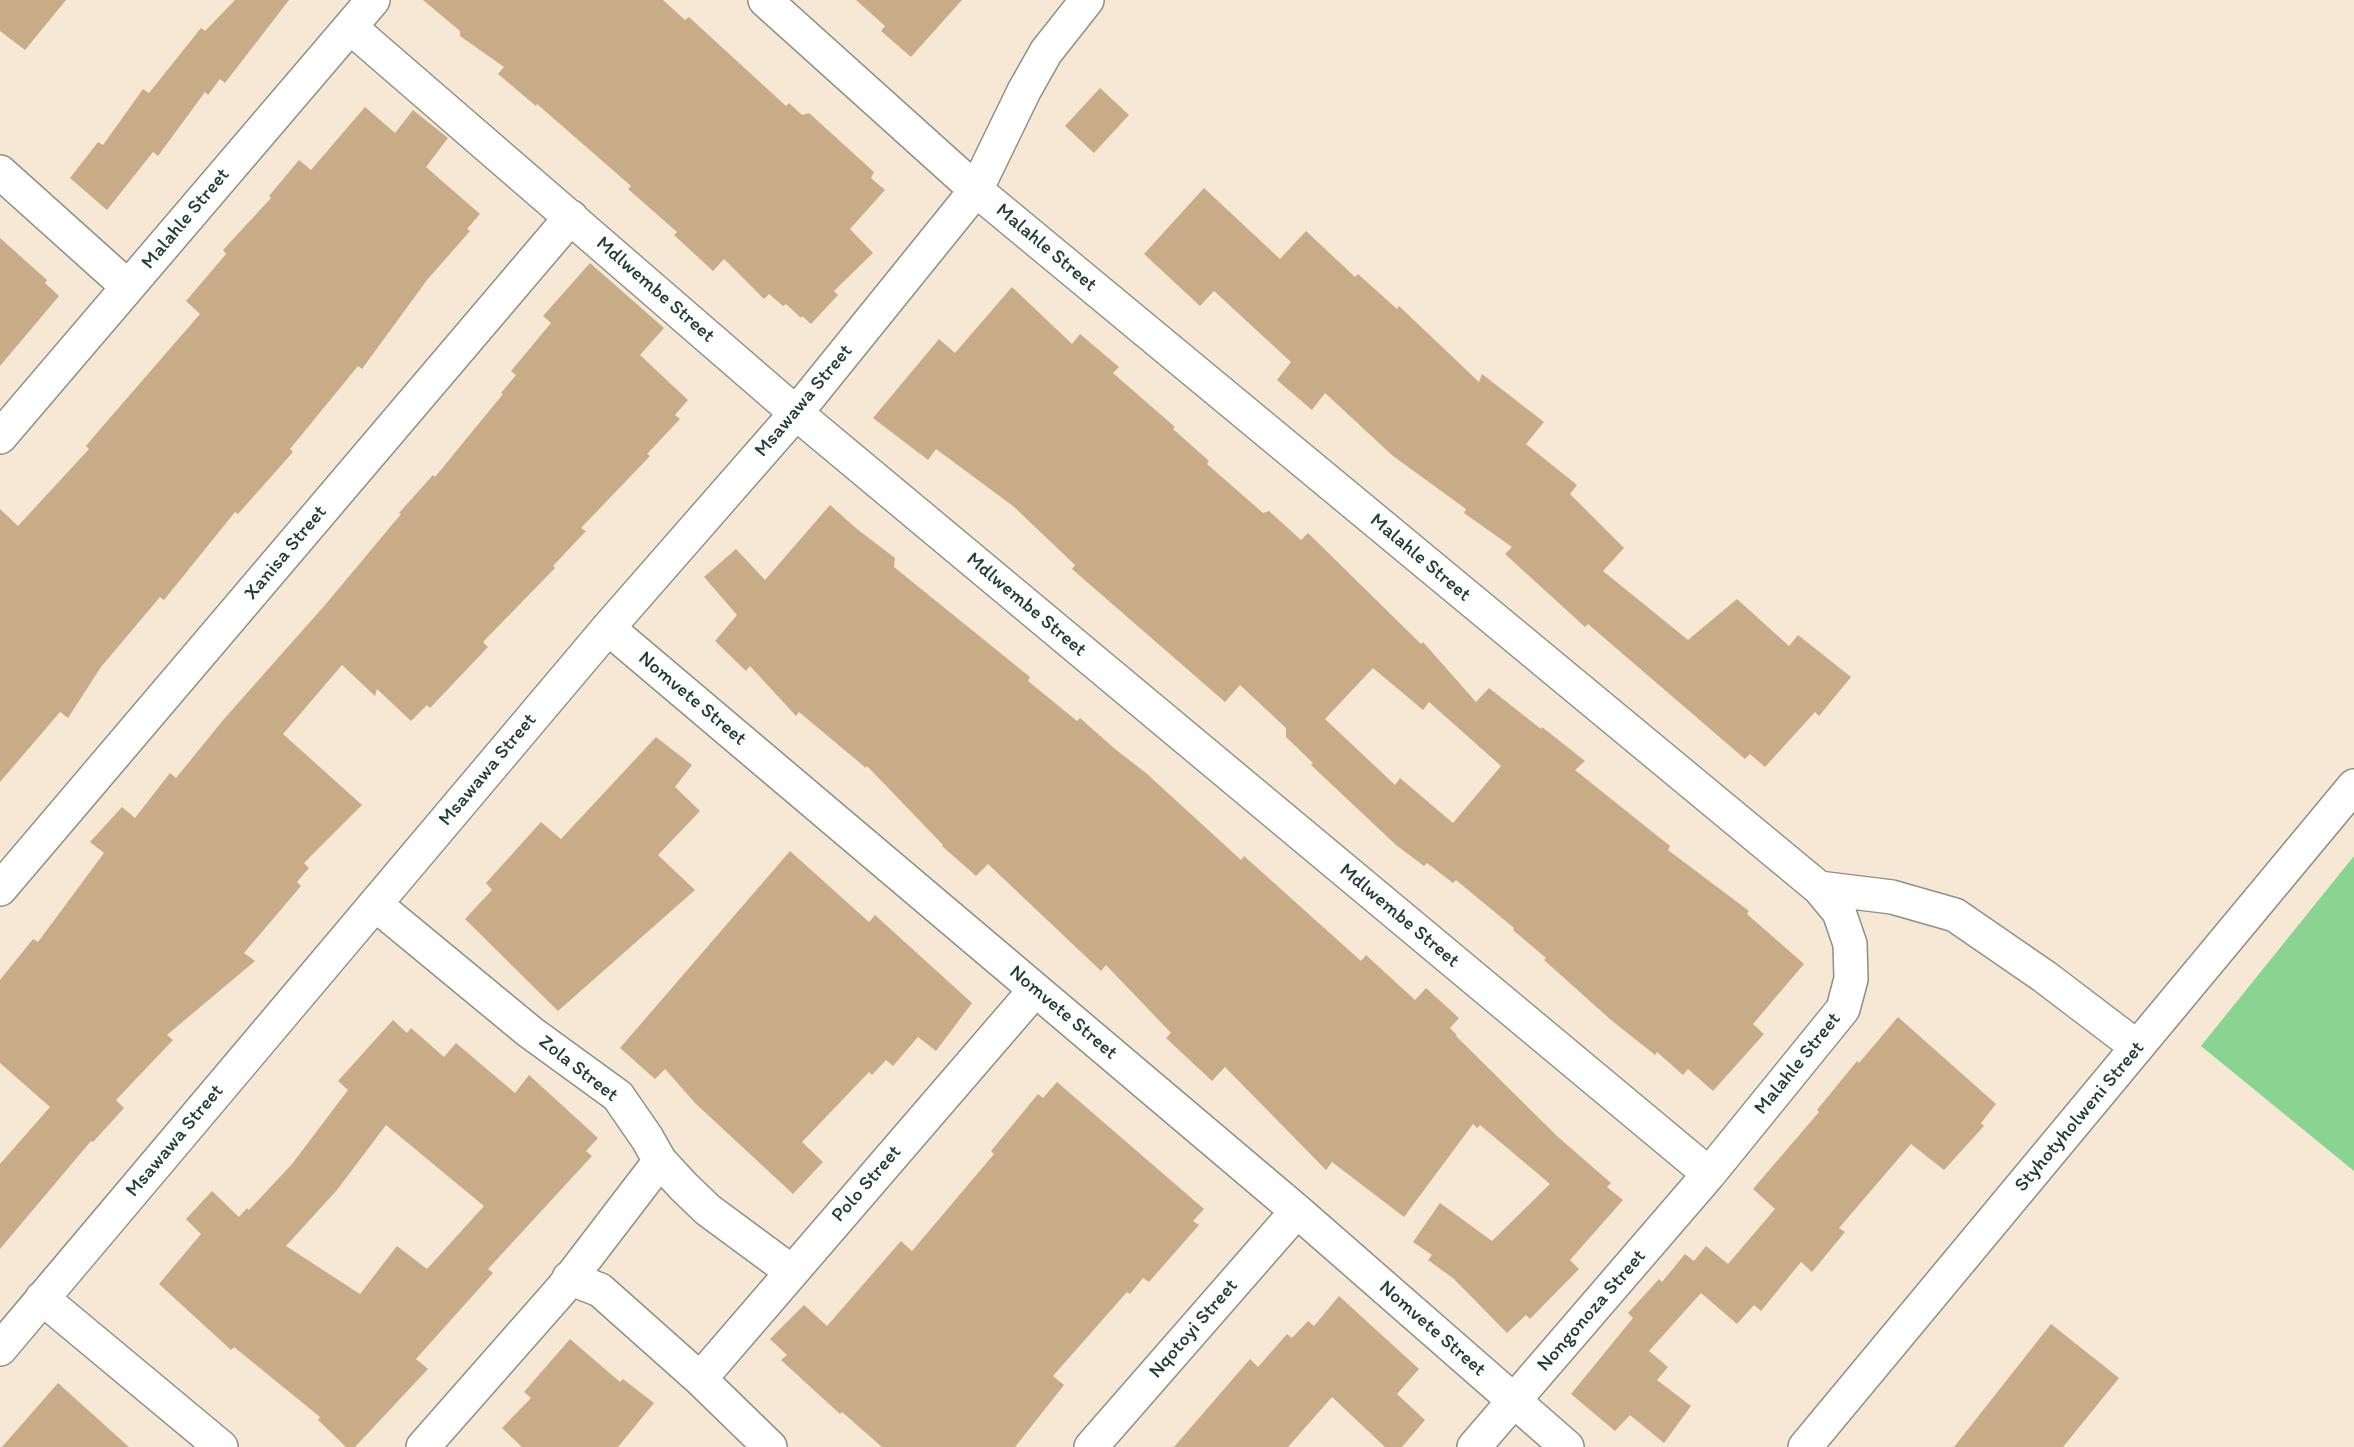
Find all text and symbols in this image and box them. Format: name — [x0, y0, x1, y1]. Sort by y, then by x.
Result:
street label: Malahle Street — [137, 164, 235, 274]
street label: Malahle Street — [991, 199, 1101, 297]
street label: Mdlwembe Street — [591, 232, 719, 348]
street label: Msawawa Street — [750, 340, 858, 462]
street label: Xanisa Street — [239, 501, 333, 605]
street label: Malahle Street — [1365, 509, 1475, 607]
street label: Mdlwembe Street — [961, 548, 1091, 662]
street label: Nomvete Street — [633, 647, 751, 751]
street label: Msawawa Street — [434, 709, 542, 831]
street label: Mdlwembe Street — [1334, 859, 1464, 973]
street label: Nomvete Street — [1004, 961, 1122, 1065]
street label: Malahle Street — [1749, 1008, 1847, 1120]
street label: Zola Street — [533, 1030, 623, 1108]
street label: Styhotyholweni Street — [2010, 1037, 2150, 1197]
street label: Msawawa Street — [121, 1080, 229, 1202]
street label: Polo Street — [827, 1141, 907, 1227]
street label: Nongonoza Street — [1532, 1245, 1652, 1377]
street label: Nqotoyi Street — [1144, 1275, 1244, 1383]
street label: Nomvete Street — [1374, 1276, 1490, 1382]

